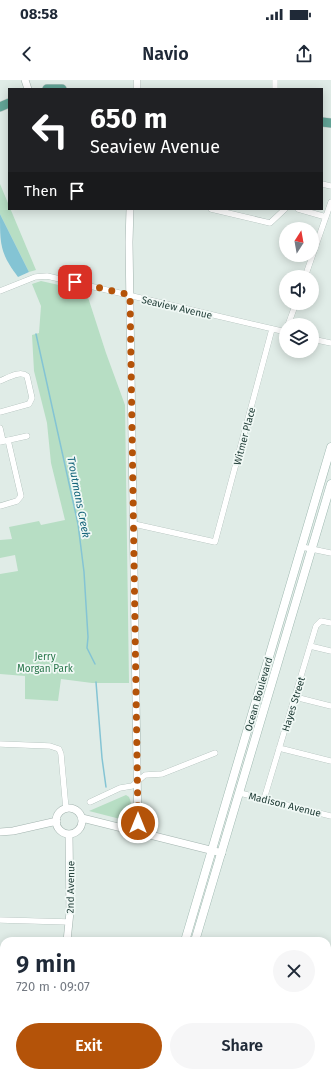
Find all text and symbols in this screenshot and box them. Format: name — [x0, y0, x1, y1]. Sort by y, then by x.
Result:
text: 08:58 — [20, 5, 58, 23]
icon: back — [16, 43, 38, 65]
text: Navio — [142, 43, 189, 65]
icon: share — [293, 43, 315, 65]
text: 650 m — [90, 102, 167, 135]
icon: left — [24, 104, 76, 156]
text: Seaview Avenue — [90, 136, 220, 158]
icon: arrive — [66, 180, 88, 202]
text: Then — [24, 182, 58, 200]
north arrow — [279, 222, 319, 262]
map controls — [279, 222, 319, 358]
pin — [58, 265, 92, 299]
button: sound — [279, 270, 319, 310]
icon: arrive — [64, 271, 86, 293]
street label: Seaview Avenue — [140, 294, 213, 322]
button: layers — [279, 318, 319, 358]
street label: Witmer Place — [231, 406, 258, 466]
water label: Troutmans Creek — [64, 455, 93, 539]
park label: Jerry Morgan Park — [17, 651, 74, 675]
street label: Ocean Boulevard — [243, 656, 275, 733]
street label: Hayes Street — [280, 675, 308, 733]
street label: Madison Avenue — [247, 790, 322, 820]
position arrow — [117, 802, 159, 844]
street label: 2nd Avenue — [65, 861, 77, 913]
text: 9 min — [16, 950, 76, 978]
button: close — [273, 950, 315, 992]
text: 720 m · 09:07 — [16, 979, 90, 994]
button: Exit — [16, 1023, 162, 1069]
button: Share — [170, 1023, 315, 1069]

